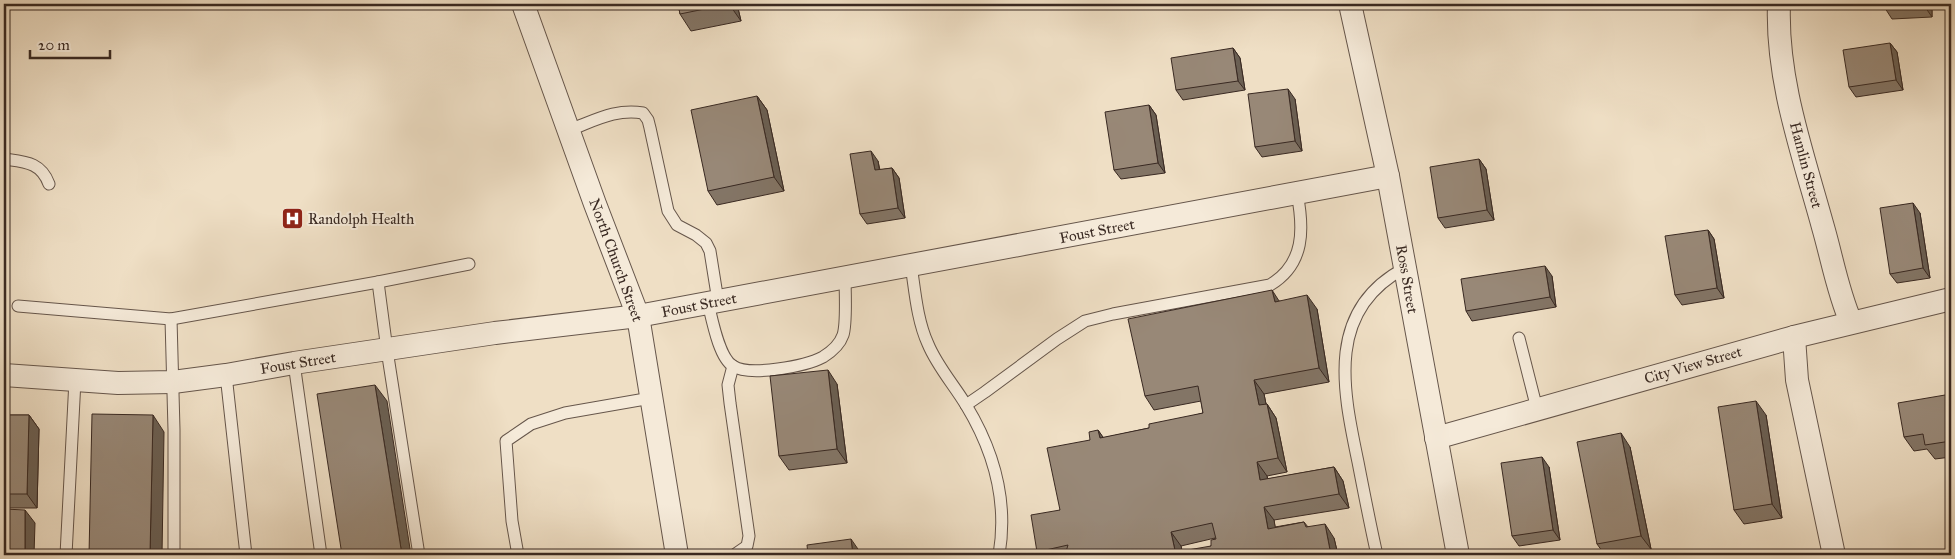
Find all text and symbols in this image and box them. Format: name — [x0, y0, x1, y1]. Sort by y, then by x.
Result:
scale bar — [30, 28, 110, 60]
text: 20 m — [38, 36, 70, 54]
street label: Hamlin Street — [1786, 120, 1826, 211]
street label: North Church Street — [585, 196, 647, 325]
hospital icon: Randolph Health — [280, 207, 304, 231]
place label: Randolph Health — [308, 210, 415, 228]
street label: Foust Street — [1058, 215, 1137, 247]
street label: Ross Street — [1392, 243, 1422, 315]
street label: Foust Street — [660, 289, 739, 321]
street label: City View Street — [1642, 342, 1745, 388]
street label: Foust Street — [259, 348, 338, 378]

